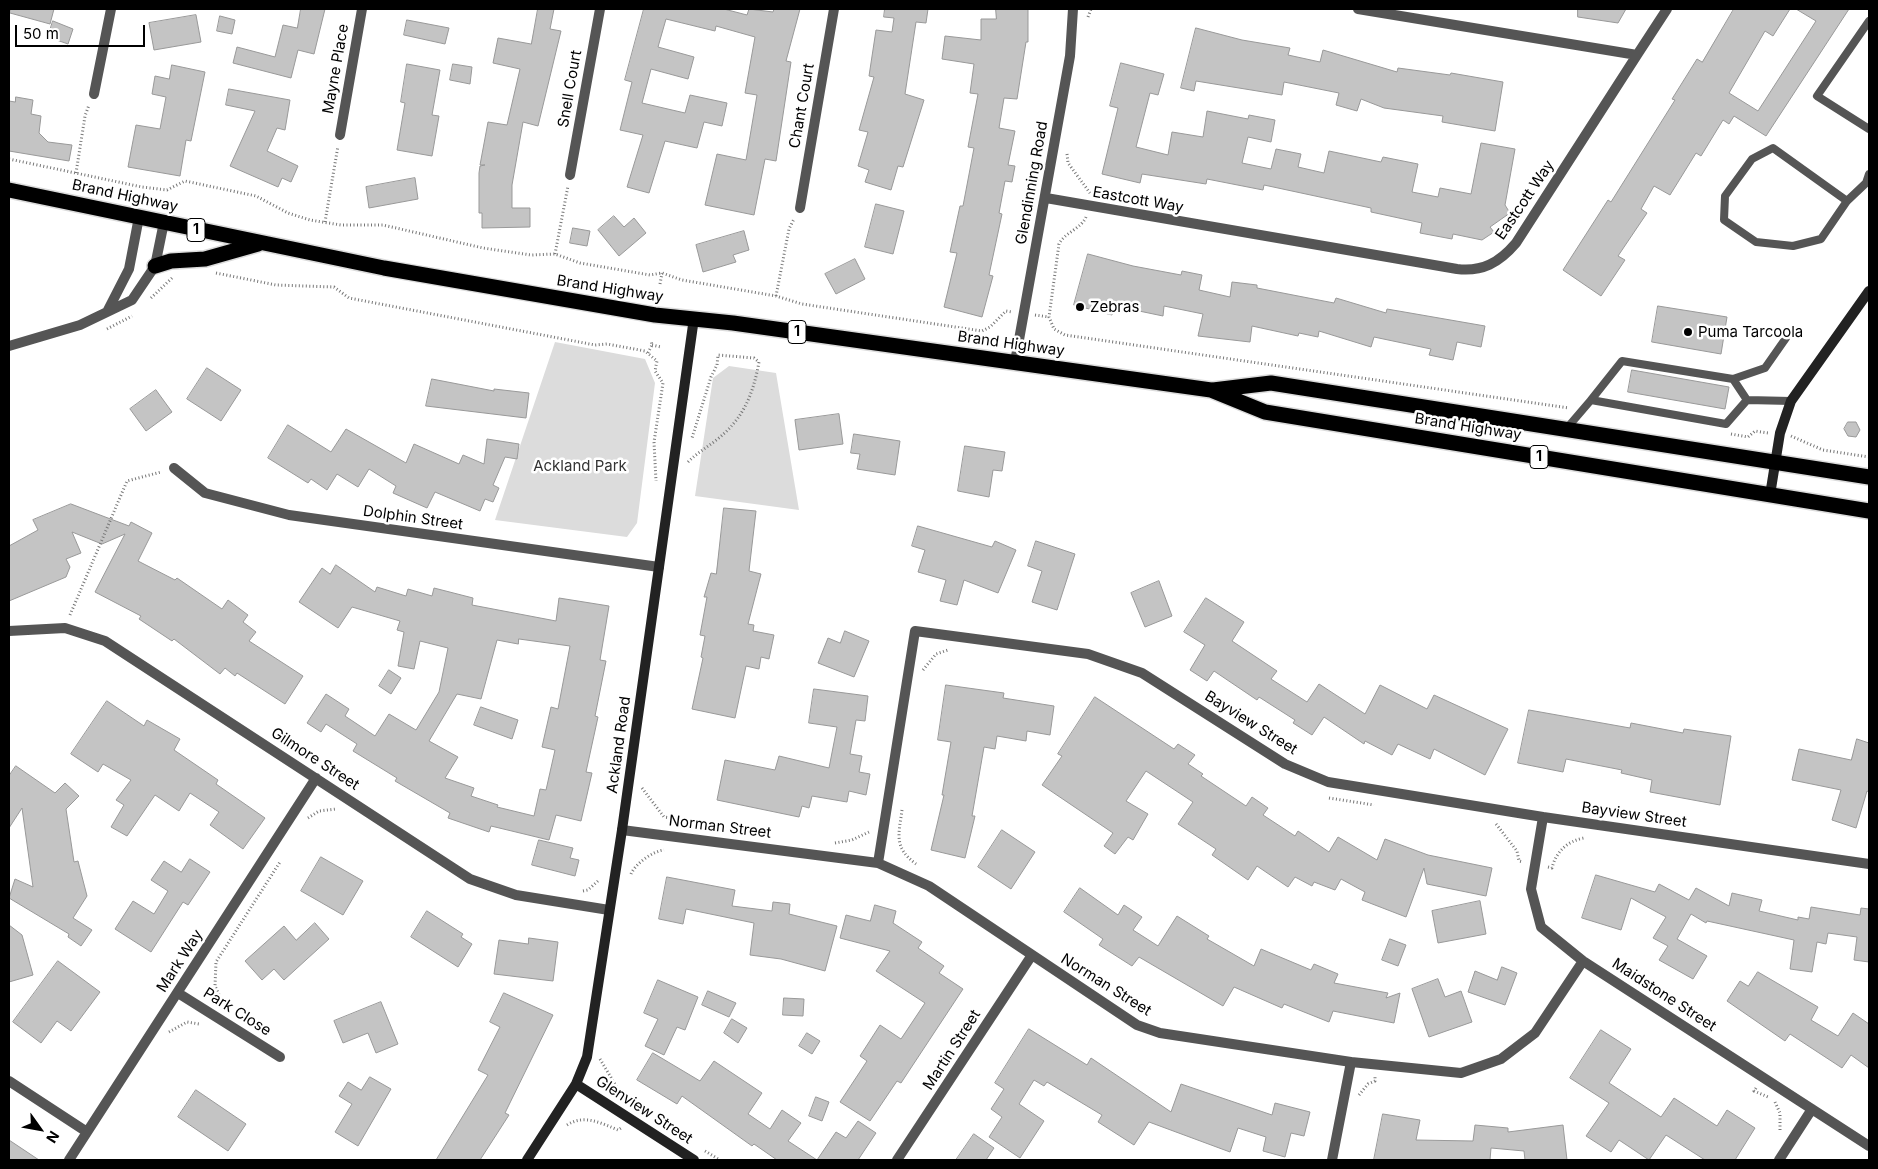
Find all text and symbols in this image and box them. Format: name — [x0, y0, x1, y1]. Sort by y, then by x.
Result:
scale bar — [18, 15, 148, 47]
street label: Mayne Place — [319, 23, 353, 115]
text: 50 m — [23, 24, 59, 43]
street label: Snell Court — [554, 49, 586, 129]
street label: Chant Court — [786, 62, 818, 150]
street label: Glendinning Road — [1012, 120, 1052, 246]
street label: Eastcott Way — [1492, 157, 1558, 243]
street label: Brand Highway — [70, 176, 180, 216]
street label: Eastcott Way — [1091, 183, 1185, 217]
road number: 1 — [187, 218, 205, 242]
street label: Brand Highway — [555, 272, 665, 306]
place label: Zebras — [1090, 298, 1139, 316]
marker: Zebras — [1074, 301, 1086, 313]
road number: 1 — [788, 321, 806, 344]
place label: Puma Tarcoola — [1698, 323, 1803, 341]
marker: Puma Tarcoola — [1682, 326, 1694, 338]
street label: Brand Highway — [956, 328, 1066, 360]
street label: Brand Highway — [1413, 410, 1523, 444]
road number: 1 — [1530, 446, 1548, 468]
park label: Ackland Park — [533, 457, 627, 475]
street label: Dolphin Street — [362, 502, 464, 534]
street label: Bayview Street — [1201, 687, 1301, 759]
street label: Ackland Road — [603, 695, 635, 795]
street label: Gilmore Street — [268, 724, 362, 794]
street label: Bayview Street — [1580, 799, 1688, 831]
street label: Norman Street — [668, 812, 772, 842]
street label: Mark Way — [153, 926, 207, 996]
street label: Norman Street — [1057, 950, 1155, 1020]
street label: Maidstone Street — [1609, 955, 1719, 1035]
street label: Park Close — [200, 984, 274, 1040]
street label: Martin Street — [919, 1007, 985, 1093]
street label: Glenview Street — [592, 1072, 696, 1148]
north arrow — [15, 1104, 65, 1154]
text: N — [43, 1128, 63, 1146]

